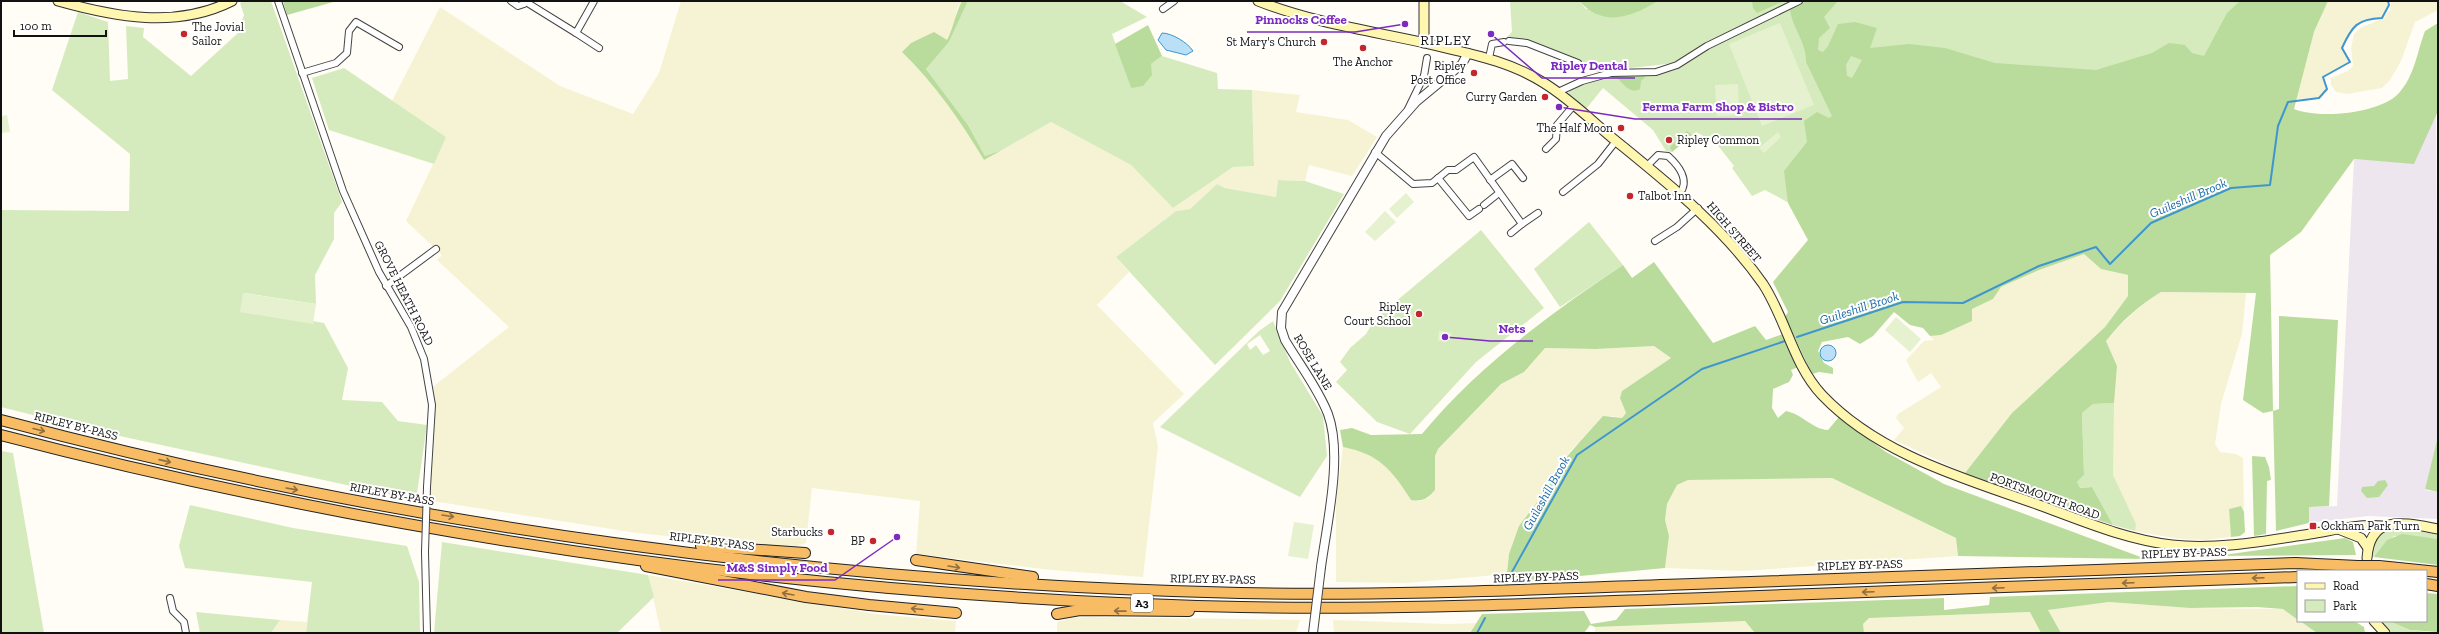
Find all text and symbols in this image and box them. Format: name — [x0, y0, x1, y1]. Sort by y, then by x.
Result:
callout: Pinnocks Coffee — [1247, 7, 1355, 32]
scale bar — [14, 12, 106, 38]
text: Pinnocks Coffee — [1255, 12, 1348, 27]
text: 100 m — [20, 19, 52, 33]
place label: The Jovial Sailor — [192, 20, 244, 48]
marker: The Jovial Sailor — [179, 29, 189, 39]
district label: RIPLEY — [1420, 32, 1472, 49]
place label: St Mary's Church — [1226, 35, 1316, 49]
marker: St Mary's Church — [1319, 37, 1329, 47]
marker: The Anchor — [1358, 43, 1368, 53]
callout: Ripley Dental — [1542, 53, 1635, 78]
place label: The Anchor — [1333, 55, 1393, 69]
text: Ripley Dental — [1551, 58, 1628, 73]
place label: Ripley Post Office — [1410, 59, 1467, 87]
marker: Ripley Post Office — [1469, 68, 1479, 78]
place label: Curry Garden — [1466, 90, 1537, 104]
marker: Curry Garden — [1540, 92, 1550, 102]
callout: Ferma Farm Shop & Bistro — [1635, 94, 1802, 119]
text: Ferma Farm Shop & Bistro — [1642, 99, 1794, 114]
place label: The Half Moon — [1536, 121, 1613, 135]
marker: The Half Moon — [1616, 123, 1626, 133]
place label: Ripley Common — [1677, 133, 1759, 147]
marker: Ripley Common — [1664, 135, 1674, 145]
water label: Guileshill Brook — [2147, 175, 2229, 221]
place label: Talbot Inn — [1638, 189, 1692, 203]
marker: Talbot Inn — [1625, 191, 1635, 201]
street label: HIGH STREET — [1704, 199, 1764, 266]
street label: GROVE HEATH ROAD — [371, 238, 437, 348]
water label: Guileshill Brook — [1818, 288, 1901, 328]
place label: Ripley Court School — [1344, 300, 1412, 328]
marker: Ripley Court School — [1414, 309, 1424, 319]
callout: Nets — [1490, 316, 1533, 341]
text: Nets — [1499, 321, 1526, 336]
street label: ROSE LANE — [1291, 332, 1335, 392]
street label: RIPLEY BY-PASS — [33, 409, 119, 443]
one-way arrow — [32, 426, 45, 434]
water label: Guileshill Brook — [1519, 453, 1573, 533]
one-way arrow — [158, 457, 171, 465]
street label: PORTSMOUTH ROAD — [1988, 470, 2102, 522]
street label: RIPLEY BY-PASS — [349, 480, 435, 508]
one-way arrow — [285, 485, 298, 493]
one-way arrow — [441, 513, 454, 521]
place label: Ockham Park Turn — [2321, 519, 2420, 533]
marker: Ockham Park Turn — [2308, 521, 2318, 531]
place label: Starbucks — [771, 525, 823, 539]
marker: Starbucks — [826, 527, 836, 537]
street label: RIPLEY BY-PASS — [669, 529, 755, 553]
place label: BP — [851, 534, 865, 548]
marker: BP — [868, 536, 878, 546]
street label: RIPLEY BY-PASS — [2141, 545, 2227, 561]
callout: M&S Simply Food — [718, 555, 835, 580]
street label: RIPLEY BY-PASS — [1817, 557, 1903, 573]
text: M&S Simply Food — [726, 560, 828, 575]
one-way arrow — [947, 563, 960, 571]
street label: RIPLEY BY-PASS — [1493, 569, 1579, 585]
legend — [2297, 570, 2427, 622]
street label: RIPLEY BY-PASS — [1170, 571, 1256, 587]
one-way arrow — [2252, 574, 2265, 582]
one-way arrow — [2122, 579, 2135, 587]
text: Road — [2333, 579, 2359, 593]
one-way arrow — [1992, 584, 2005, 592]
one-way arrow — [1862, 589, 1875, 596]
one-way arrow — [782, 590, 795, 598]
road number: A3 — [1131, 594, 1153, 612]
text: Park — [2333, 599, 2358, 613]
one-way arrow — [911, 606, 924, 613]
one-way arrow — [1114, 607, 1127, 615]

